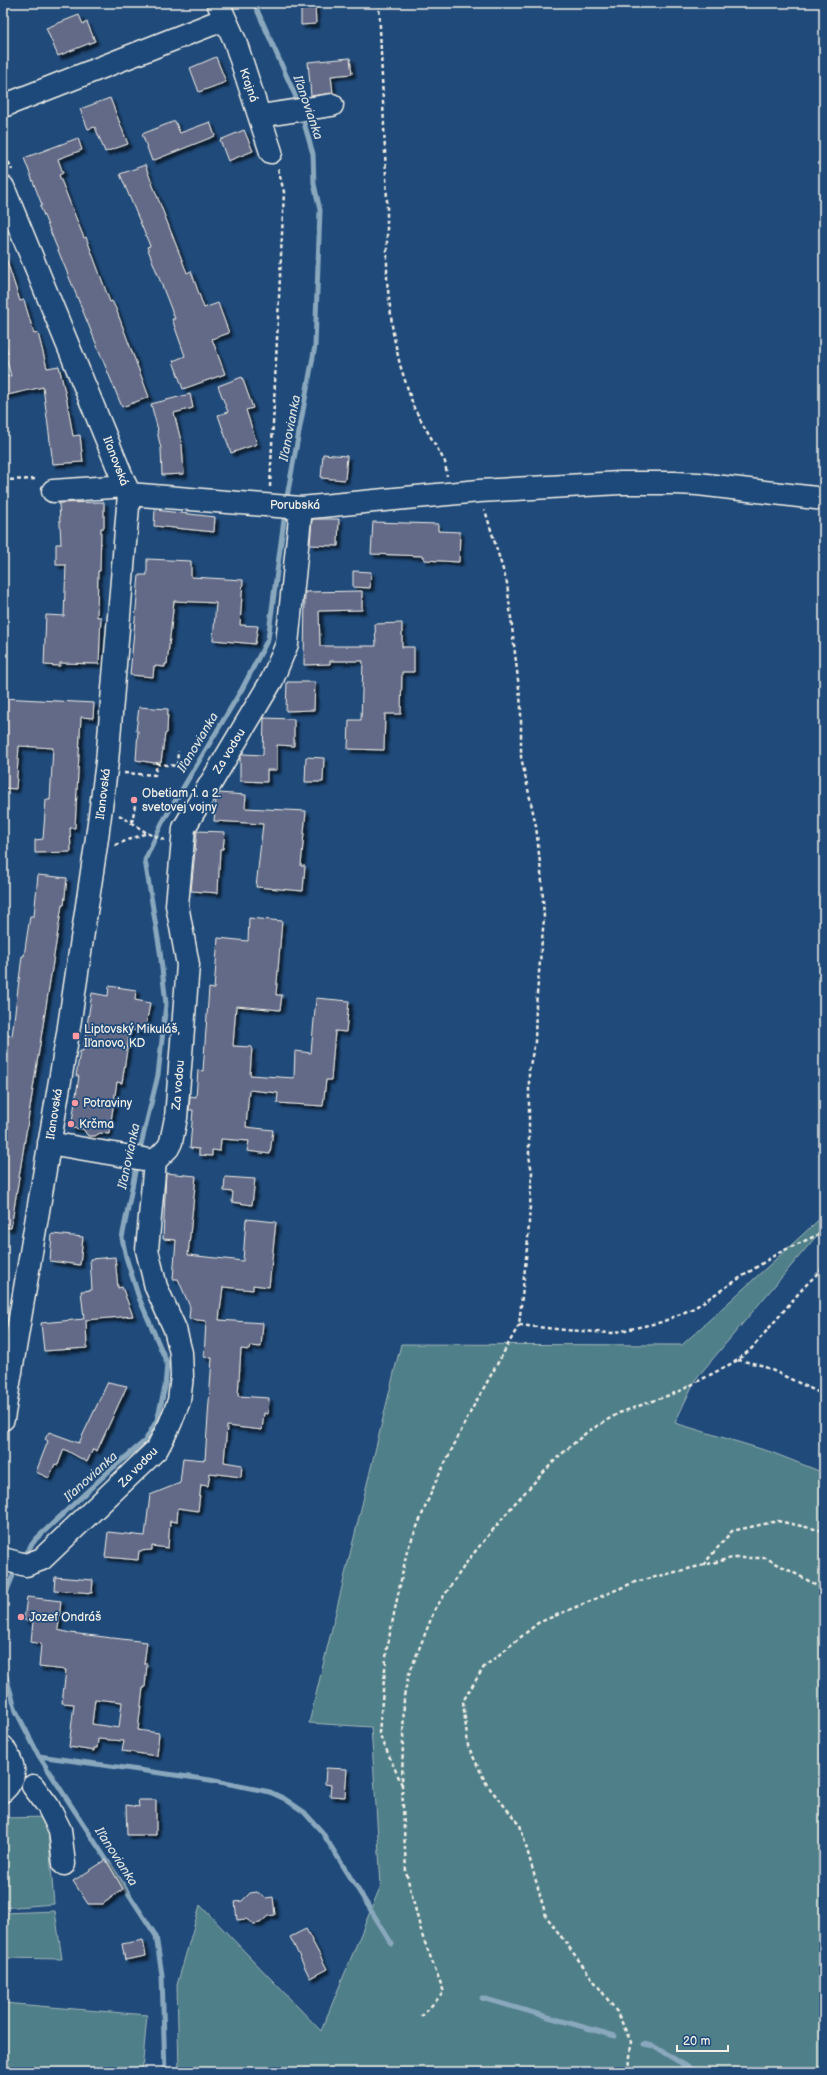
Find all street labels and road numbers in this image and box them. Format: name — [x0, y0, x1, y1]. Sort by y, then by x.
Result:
street label: Krajná — [236, 66, 261, 104]
street label: Iľanovská — [99, 434, 132, 488]
street label: Porubská — [270, 498, 320, 513]
street label: Za vodou — [210, 726, 249, 777]
street label: Iľanovská — [93, 767, 114, 821]
street label: Za vodou — [169, 1059, 188, 1112]
street label: Iľanovská — [43, 1087, 66, 1141]
street label: Za vodou — [115, 1444, 161, 1491]

